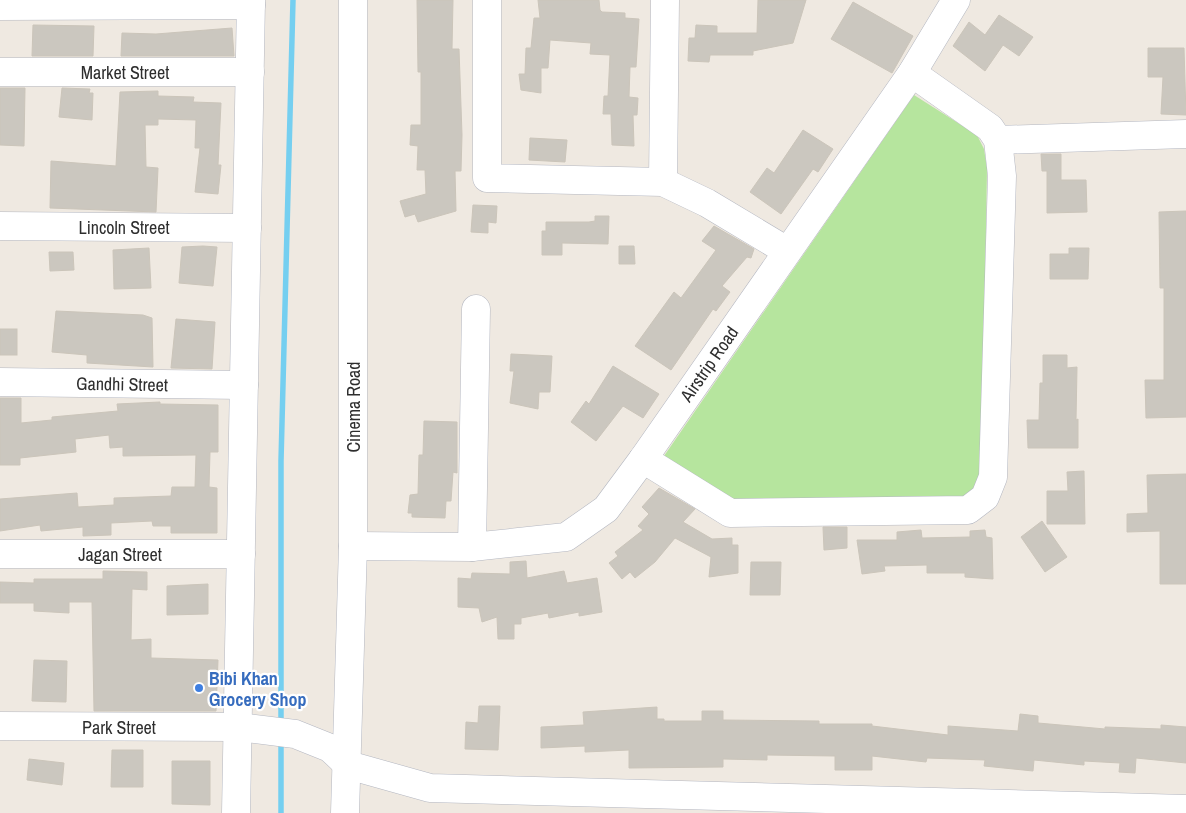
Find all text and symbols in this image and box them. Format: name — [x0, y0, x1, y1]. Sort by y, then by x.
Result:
street label: Market Street — [81, 60, 169, 85]
street label: Lincoln Street — [78, 215, 170, 240]
street label: Airstrip Road — [673, 321, 744, 408]
street label: Cinema Road — [341, 361, 366, 453]
street label: Gandhi Street — [76, 371, 168, 397]
street label: Jagan Street — [78, 542, 162, 567]
place label: Bibi Khan Grocery Shop — [209, 666, 307, 712]
marker: Bibi Khan Grocery Shop — [193, 682, 205, 694]
street label: Park Street — [82, 715, 156, 740]

